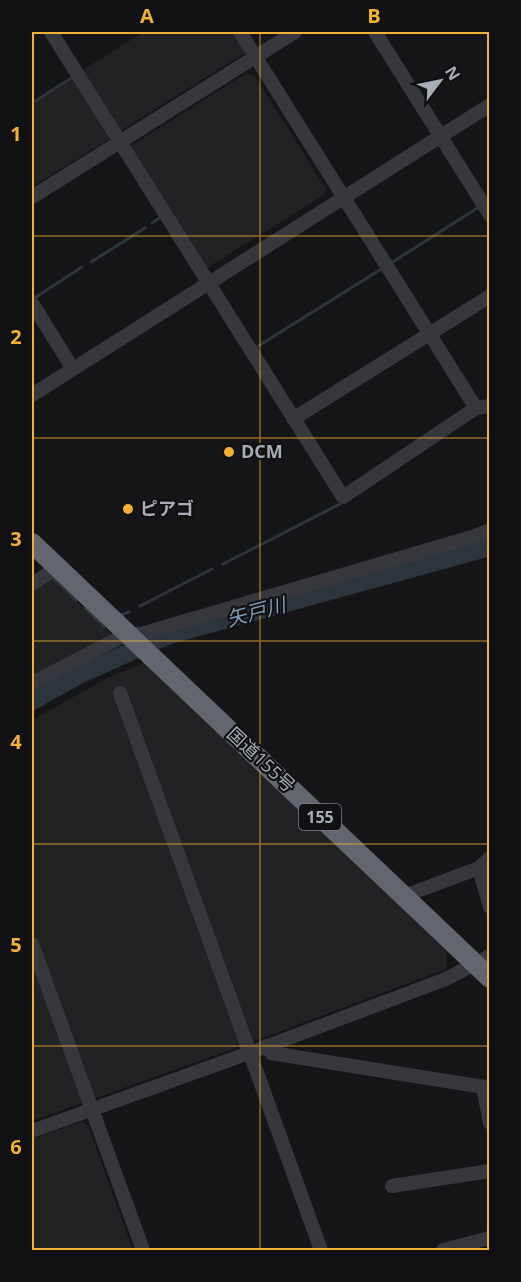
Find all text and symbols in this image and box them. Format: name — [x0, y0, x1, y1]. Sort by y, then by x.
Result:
text: A — [140, 2, 154, 29]
text: B — [367, 2, 381, 29]
north arrow — [410, 51, 470, 111]
text: N — [440, 62, 465, 84]
text: 1 — [10, 120, 22, 147]
text: 2 — [10, 323, 22, 350]
place label: DCM — [241, 439, 283, 463]
marker: DCM — [222, 445, 236, 459]
place label: ピアゴ — [140, 496, 194, 520]
marker: ピアゴ — [121, 502, 135, 516]
text: 3 — [10, 525, 22, 552]
water label: 矢戸川 — [223, 590, 290, 632]
street label: 国道155号 — [222, 722, 301, 797]
text: 4 — [10, 728, 22, 755]
road number: 155 — [299, 804, 341, 830]
text: 5 — [10, 931, 22, 958]
text: 6 — [10, 1133, 22, 1160]

